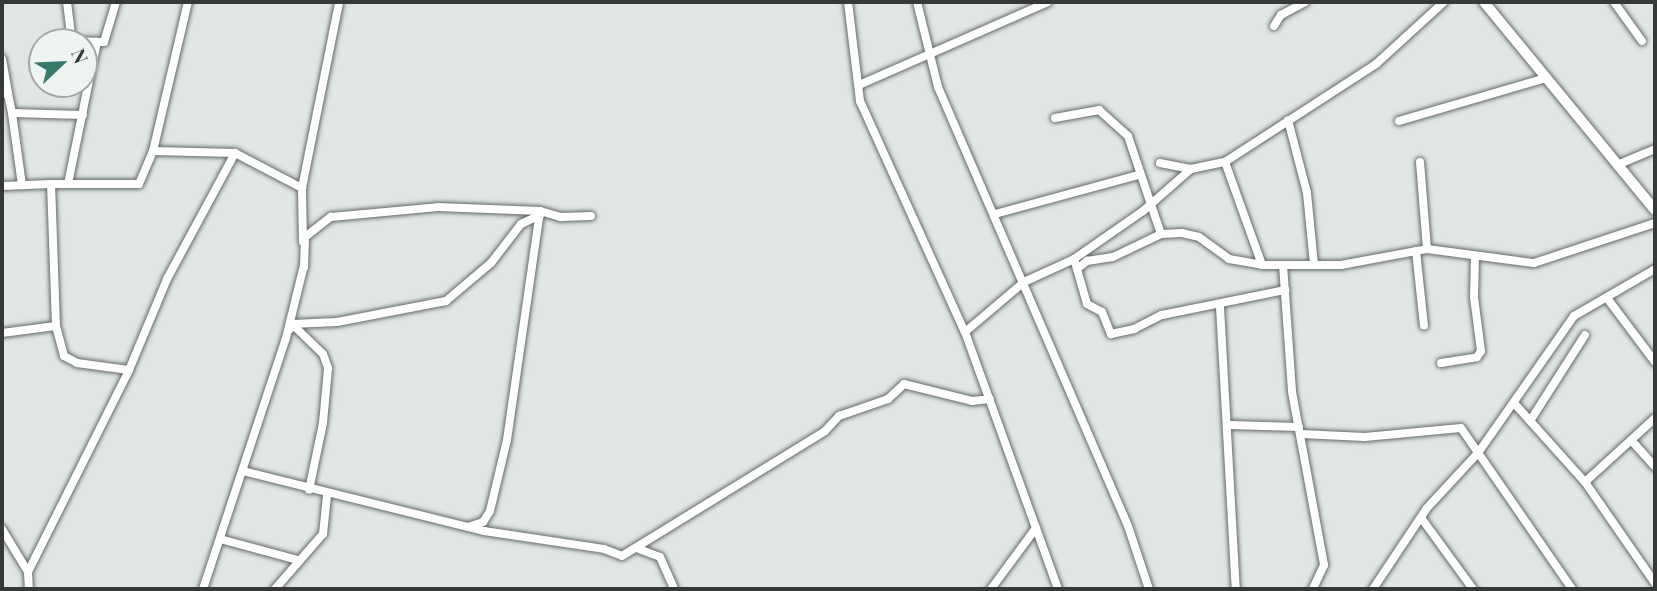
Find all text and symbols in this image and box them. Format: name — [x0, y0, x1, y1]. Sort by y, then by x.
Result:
north arrow — [28, 28, 98, 98]
text: N — [66, 44, 95, 67]

